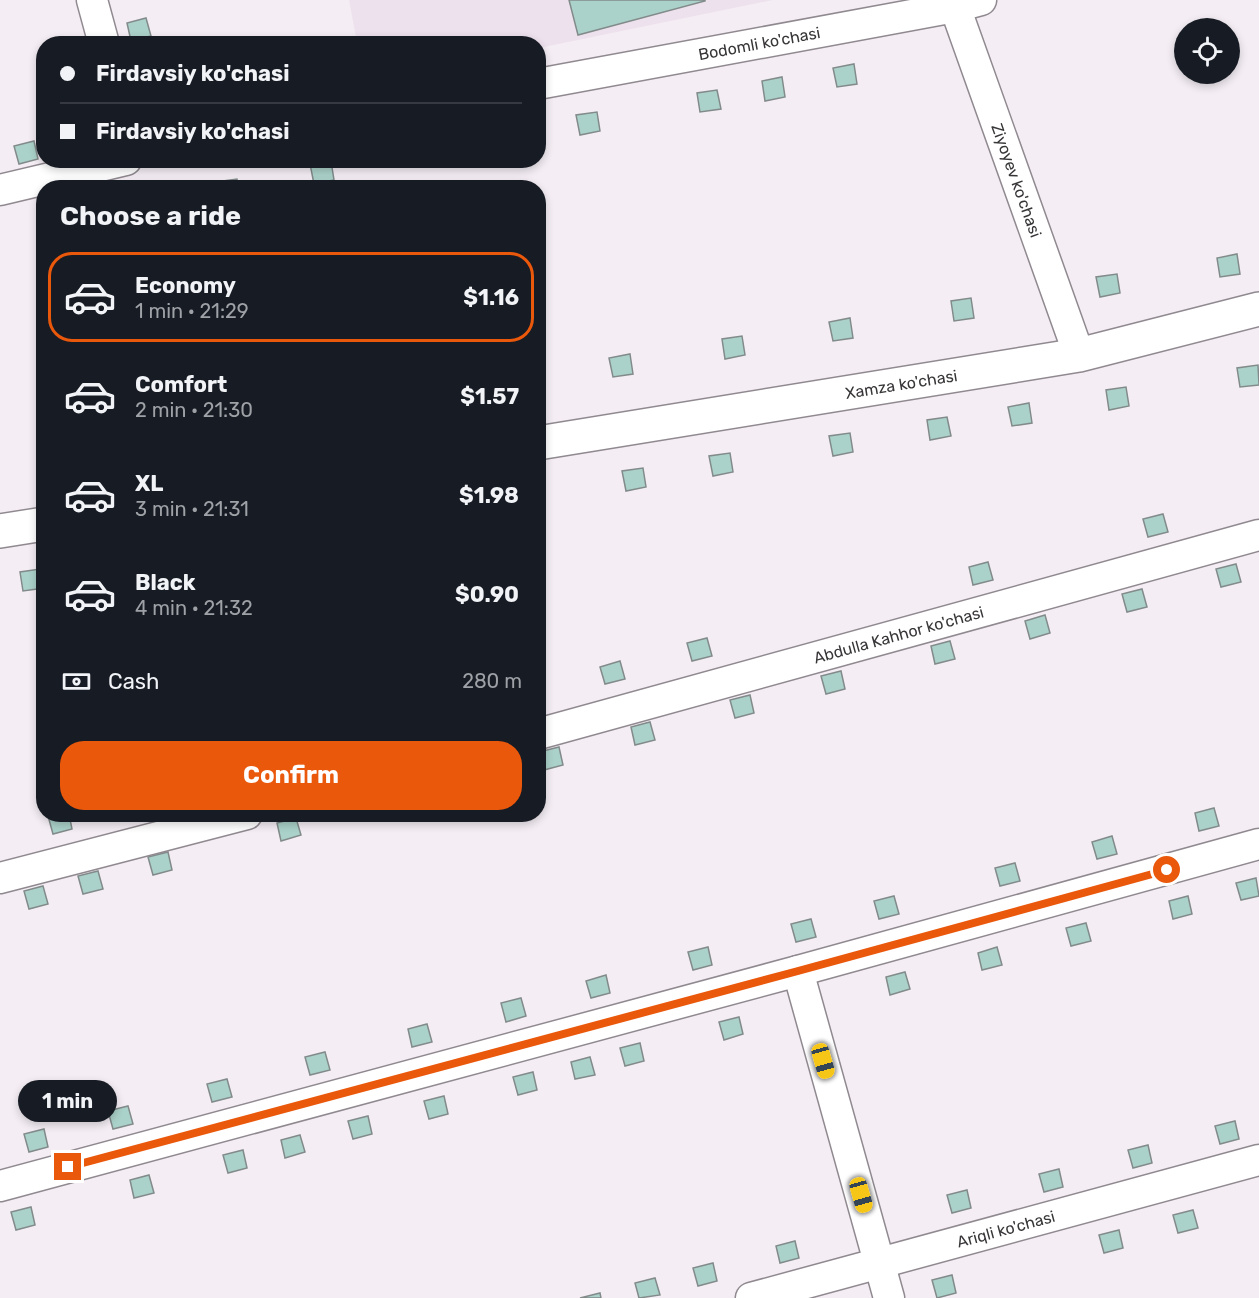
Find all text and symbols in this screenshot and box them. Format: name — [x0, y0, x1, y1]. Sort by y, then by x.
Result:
map controls — [1174, 18, 1240, 84]
button: locate — [1174, 18, 1240, 84]
street label: Bodomli ko'chasi — [697, 23, 822, 64]
text: Firdavsiy ko'chasi — [96, 60, 290, 87]
text: Firdavsiy ko'chasi — [96, 118, 290, 145]
street label: Ziyoyev ko'chasi — [988, 121, 1046, 240]
text: Choose a ride — [60, 200, 241, 232]
icon: car — [63, 270, 117, 324]
text: Economy — [135, 272, 236, 299]
text: $1.16 — [463, 284, 519, 311]
text: 1 min · 21:29 — [135, 299, 249, 323]
street label: Xamza ko'chasi — [844, 365, 959, 402]
icon: car — [63, 369, 117, 423]
text: Comfort — [135, 371, 227, 398]
text: $1.57 — [460, 383, 519, 410]
text: 2 min · 21:30 — [135, 398, 253, 422]
icon: car — [63, 468, 117, 522]
text: XL — [135, 470, 163, 497]
text: $1.98 — [459, 482, 519, 509]
text: 3 min · 21:31 — [135, 497, 249, 521]
icon: car — [63, 567, 117, 621]
text: Black — [135, 569, 196, 596]
text: $0.90 — [455, 581, 519, 608]
text: 4 min · 21:32 — [135, 596, 253, 620]
street label: Abdulla Kahhor ko'chasi — [811, 602, 986, 667]
icon: cash — [60, 665, 93, 698]
text: Cash — [108, 668, 159, 695]
text: 280 m — [462, 669, 522, 693]
button: Confirm — [60, 741, 522, 810]
route start — [1153, 856, 1180, 883]
car — [809, 1041, 837, 1081]
callout: 1 min — [19, 1080, 118, 1122]
text: 1 min — [42, 1089, 93, 1113]
route end — [54, 1153, 81, 1180]
car — [847, 1175, 875, 1215]
street label: Ariqli ko'chasi — [955, 1206, 1057, 1251]

